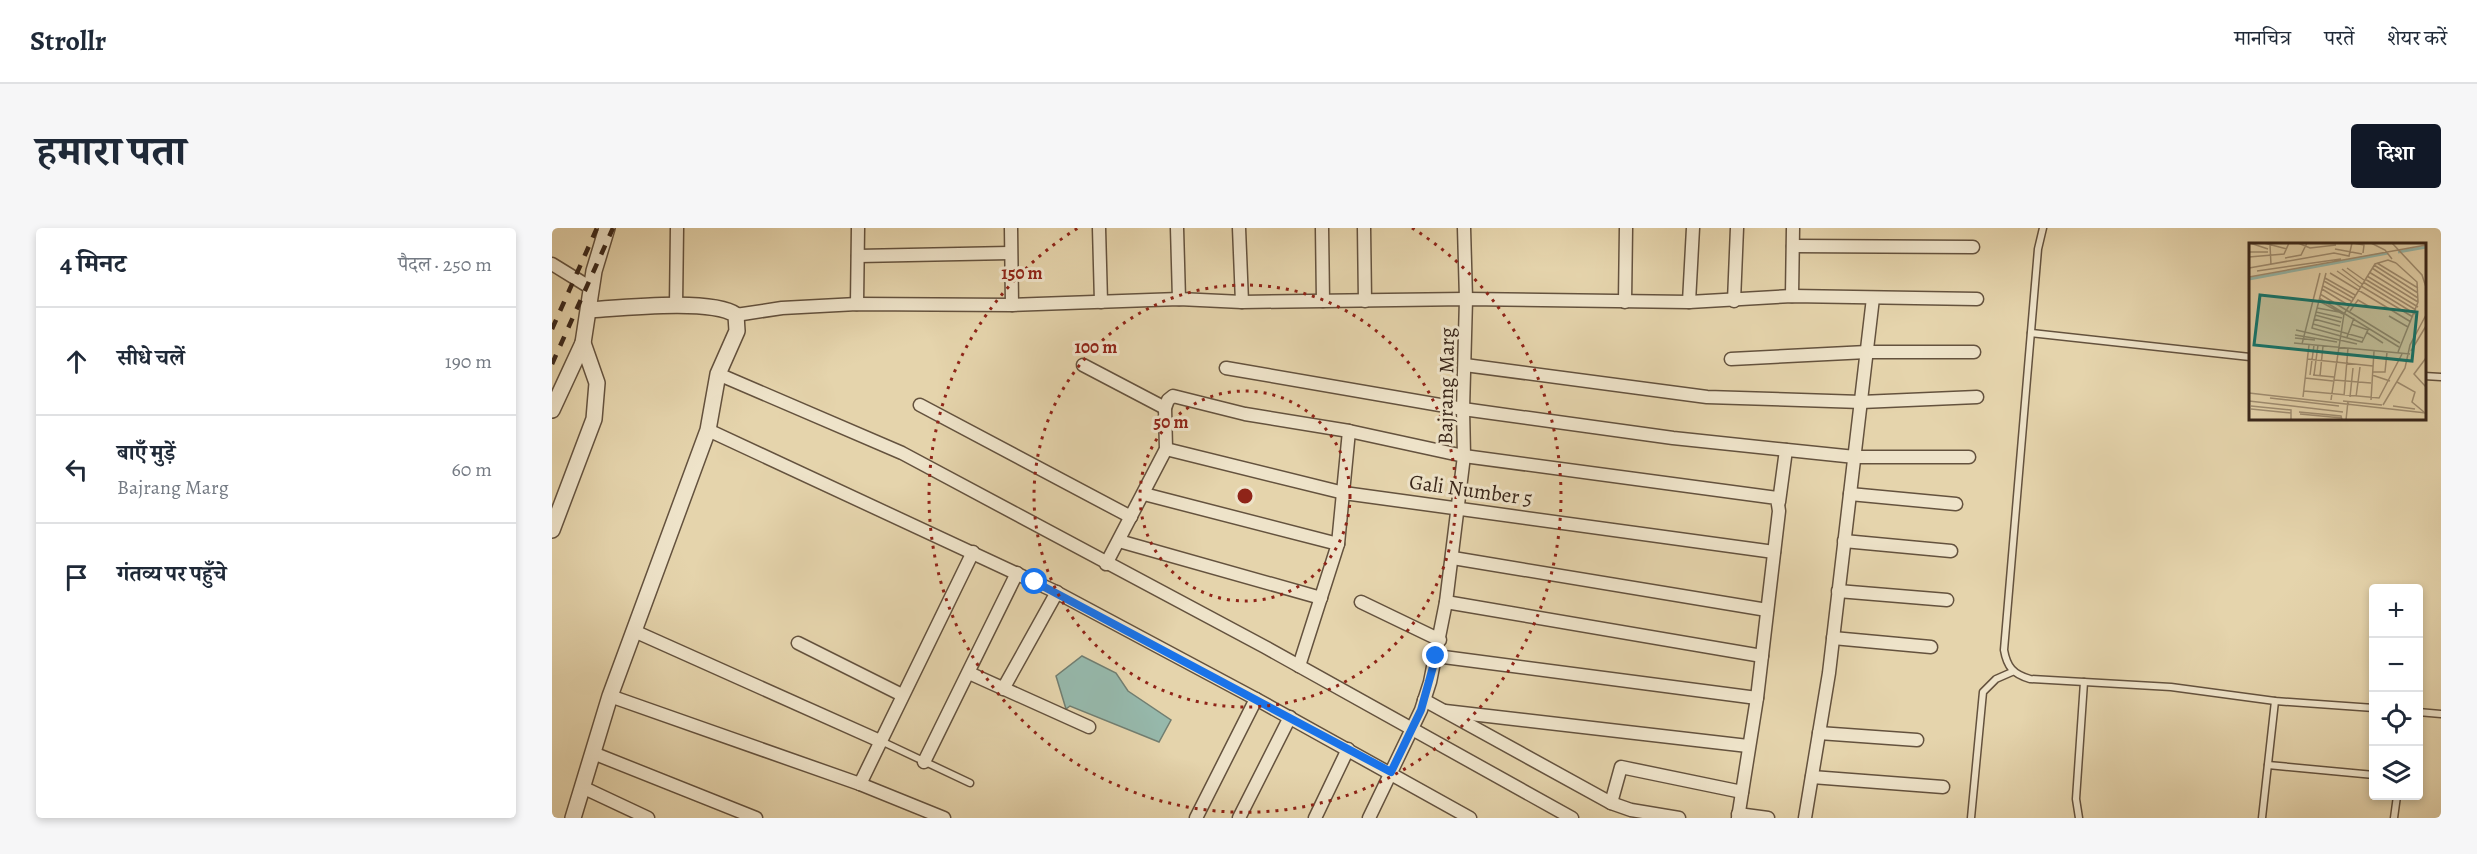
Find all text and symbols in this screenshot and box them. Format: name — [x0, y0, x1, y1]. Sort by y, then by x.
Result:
text: Strollr — [30, 22, 106, 60]
text: मानचित्र — [2234, 24, 2291, 52]
text: परतें — [2324, 24, 2354, 52]
text: शेयर करें — [2387, 24, 2447, 52]
text: हमारा पता — [36, 122, 186, 179]
button: दिशा — [2351, 124, 2441, 188]
inset map — [2249, 243, 2426, 420]
text: 4 मिनट — [60, 246, 126, 281]
text: पैदल · 250 m — [398, 251, 492, 278]
text: 150 m — [1001, 261, 1043, 285]
street label: Bajrang Marg — [1431, 327, 1461, 445]
text: 100 m — [1075, 335, 1117, 359]
text: सीधे चलें — [117, 343, 185, 373]
icon: ahead — [60, 345, 93, 378]
text: 190 m — [445, 348, 492, 375]
text: 50 m — [1154, 410, 1188, 434]
text: बाएँ मुड़ें — [117, 438, 175, 468]
icon: left — [60, 453, 93, 486]
text: 60 m — [452, 456, 492, 483]
street label: Gali Number 5 — [1408, 468, 1534, 512]
text: Bajrang Marg — [117, 474, 229, 501]
centre of rings — [1235, 486, 1255, 506]
text: गंतव्य पर पहुँचे — [117, 559, 226, 589]
icon: arrive — [60, 561, 93, 594]
route start — [1021, 568, 1047, 594]
map controls — [2369, 584, 2423, 800]
button: + — [2369, 584, 2423, 638]
button: − — [2369, 638, 2423, 692]
route end — [1422, 642, 1448, 668]
button: locate — [2369, 692, 2423, 746]
button: layers — [2369, 746, 2423, 800]

